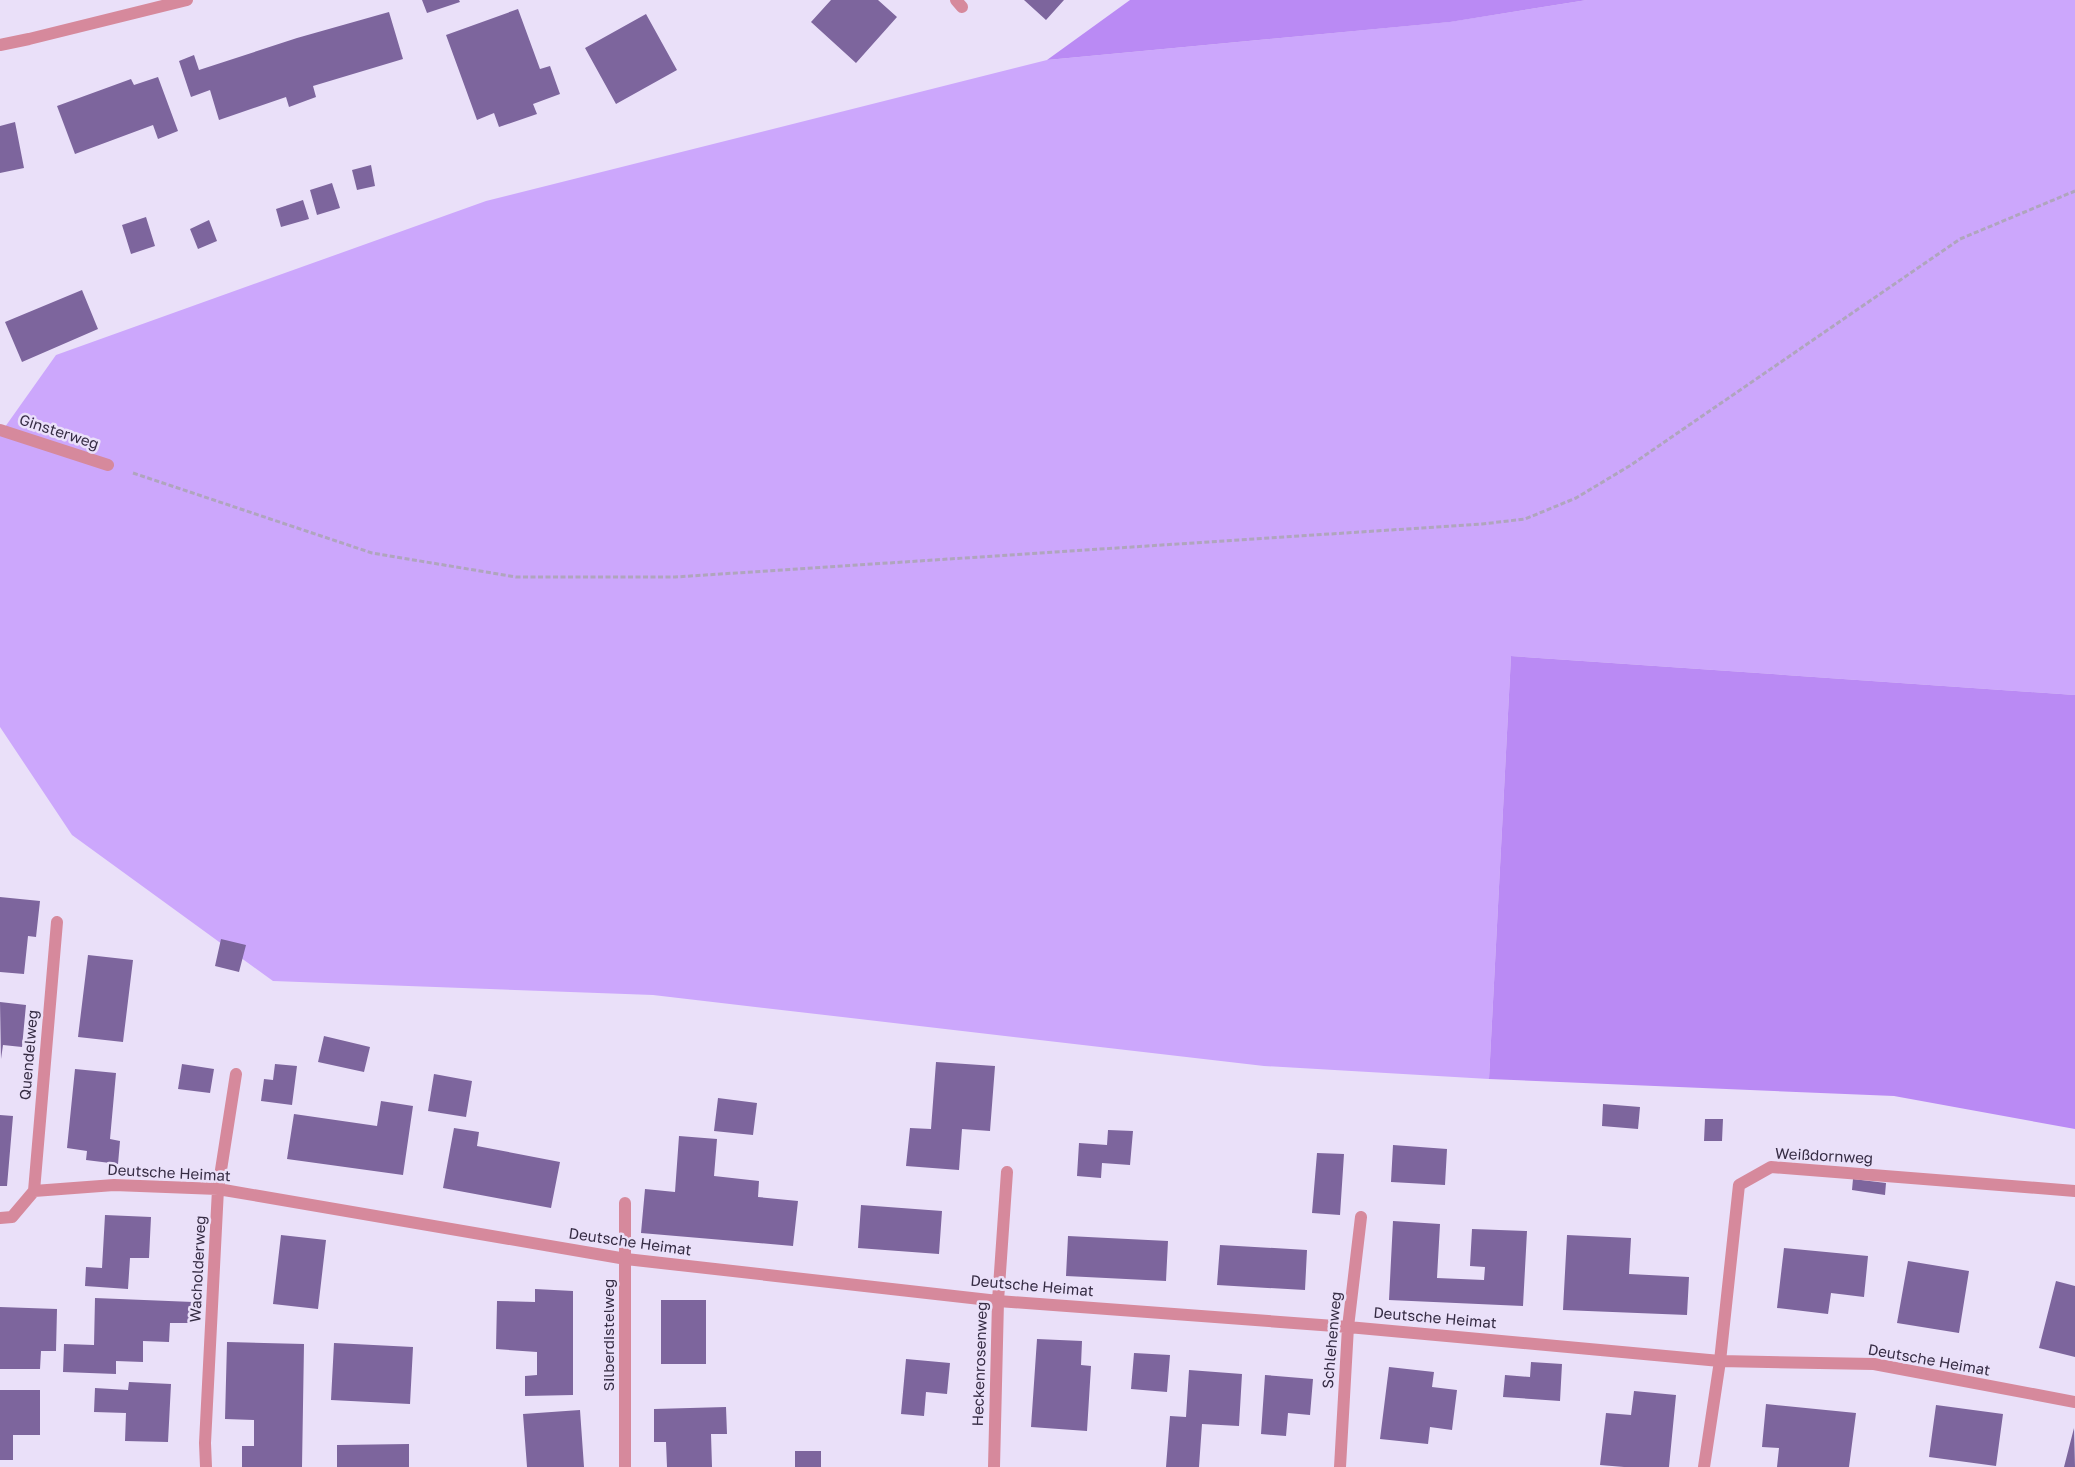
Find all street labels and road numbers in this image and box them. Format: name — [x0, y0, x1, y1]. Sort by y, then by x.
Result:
street label: Ginsterweg — [17, 410, 101, 452]
street label: Quendelweg — [15, 1009, 41, 1101]
street label: Weißdornweg — [1775, 1143, 1874, 1167]
street label: Deutsche Heimat — [107, 1160, 231, 1184]
street label: Wacholderweg — [185, 1215, 209, 1323]
street label: Deutsche Heimat — [568, 1223, 693, 1259]
street label: Deutsche Heimat — [970, 1271, 1095, 1299]
street label: Silberdistelweg — [599, 1279, 617, 1391]
street label: Schlehenweg — [1318, 1291, 1344, 1389]
street label: Heckenrosenweg — [968, 1301, 990, 1427]
street label: Deutsche Heimat — [1373, 1303, 1498, 1331]
street label: Deutsche Heimat — [1867, 1339, 1992, 1379]

